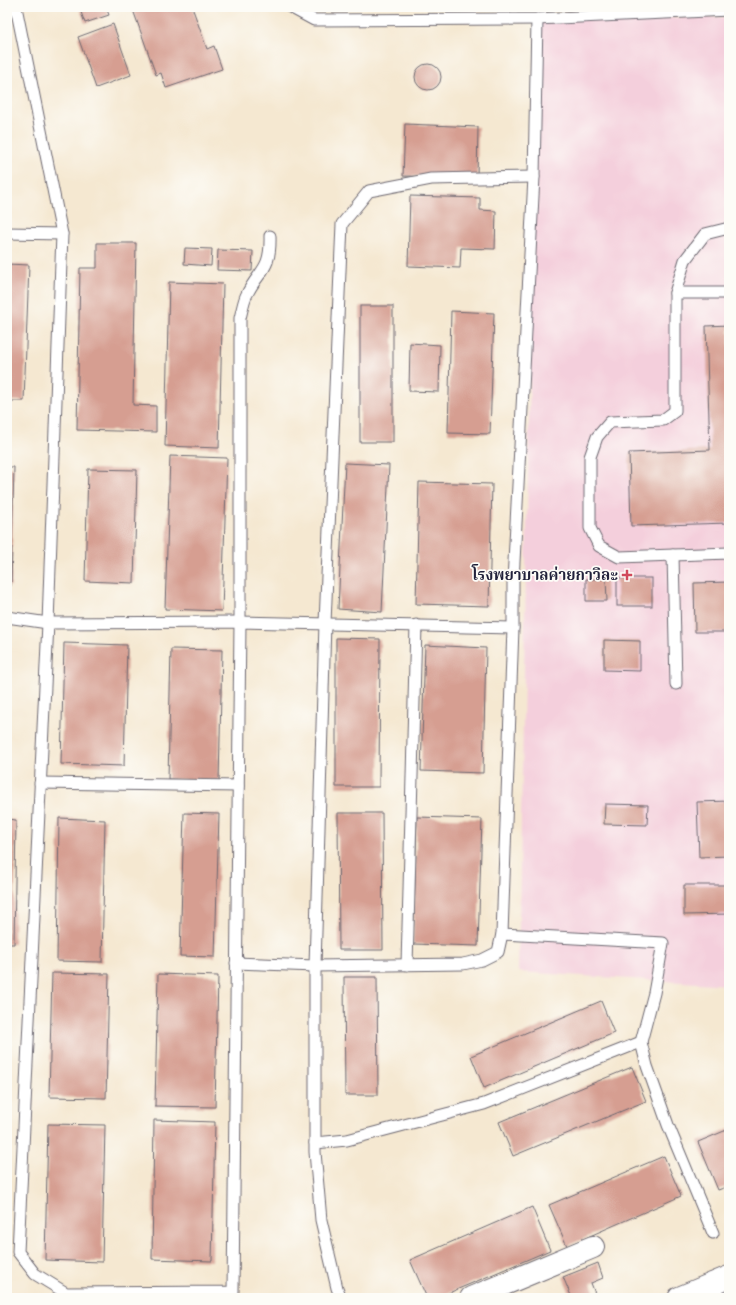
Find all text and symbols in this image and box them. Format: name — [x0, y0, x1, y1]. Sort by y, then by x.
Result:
place label: โรงพยาบาลค่ายกาวิละ — [471, 564, 618, 584]
marker: โรงพยาบาลค่ายกาวิละ — [621, 569, 633, 581]

